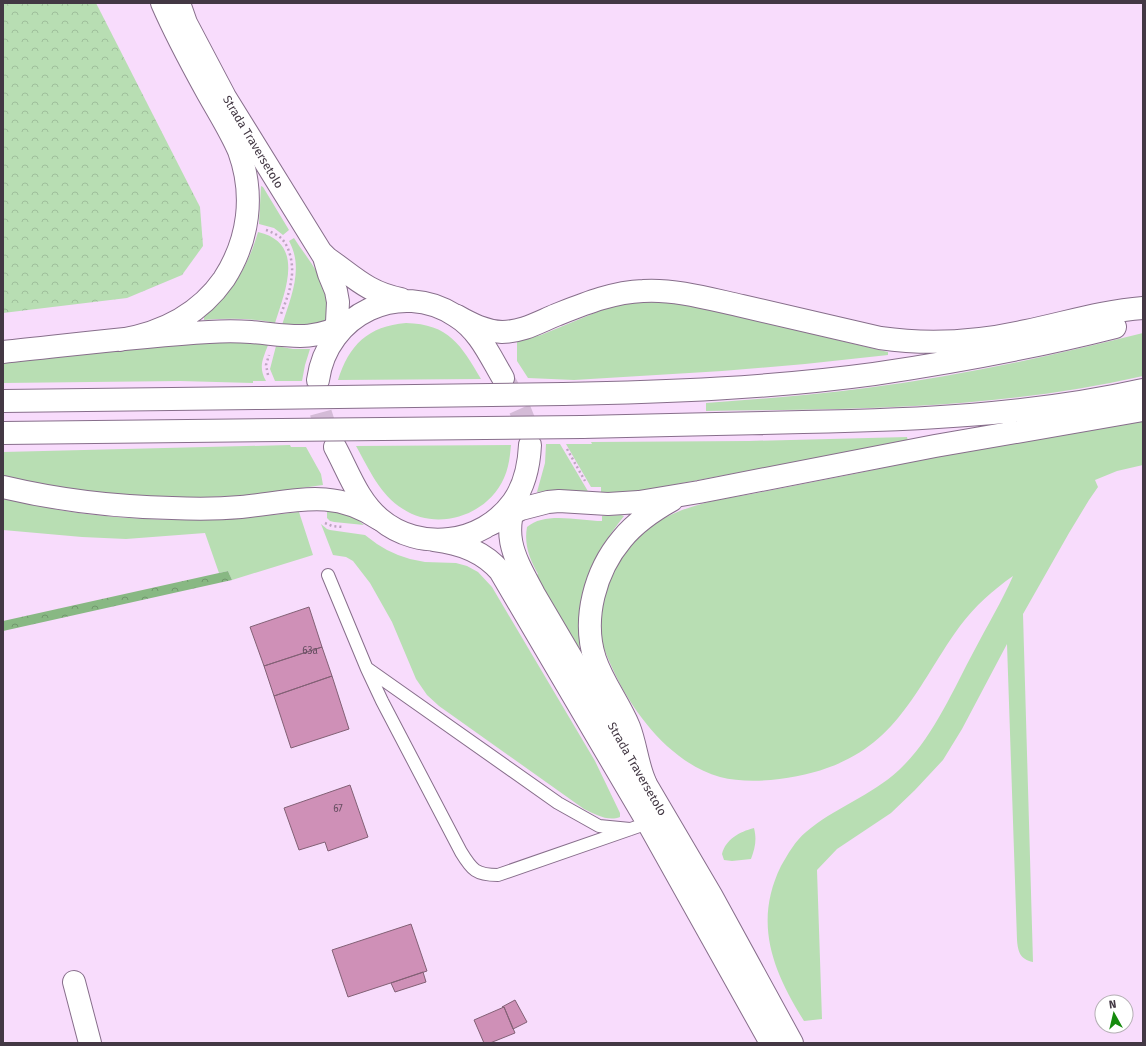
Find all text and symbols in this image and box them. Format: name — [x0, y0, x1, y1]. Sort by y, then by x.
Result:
street label: Strada Traversetolo — [220, 93, 286, 191]
house number: 63a — [302, 645, 318, 657]
street label: Strada Traversetolo — [605, 720, 669, 818]
house number: 67 — [333, 803, 343, 815]
north arrow — [1094, 994, 1134, 1034]
text: N — [1108, 998, 1117, 1012]

